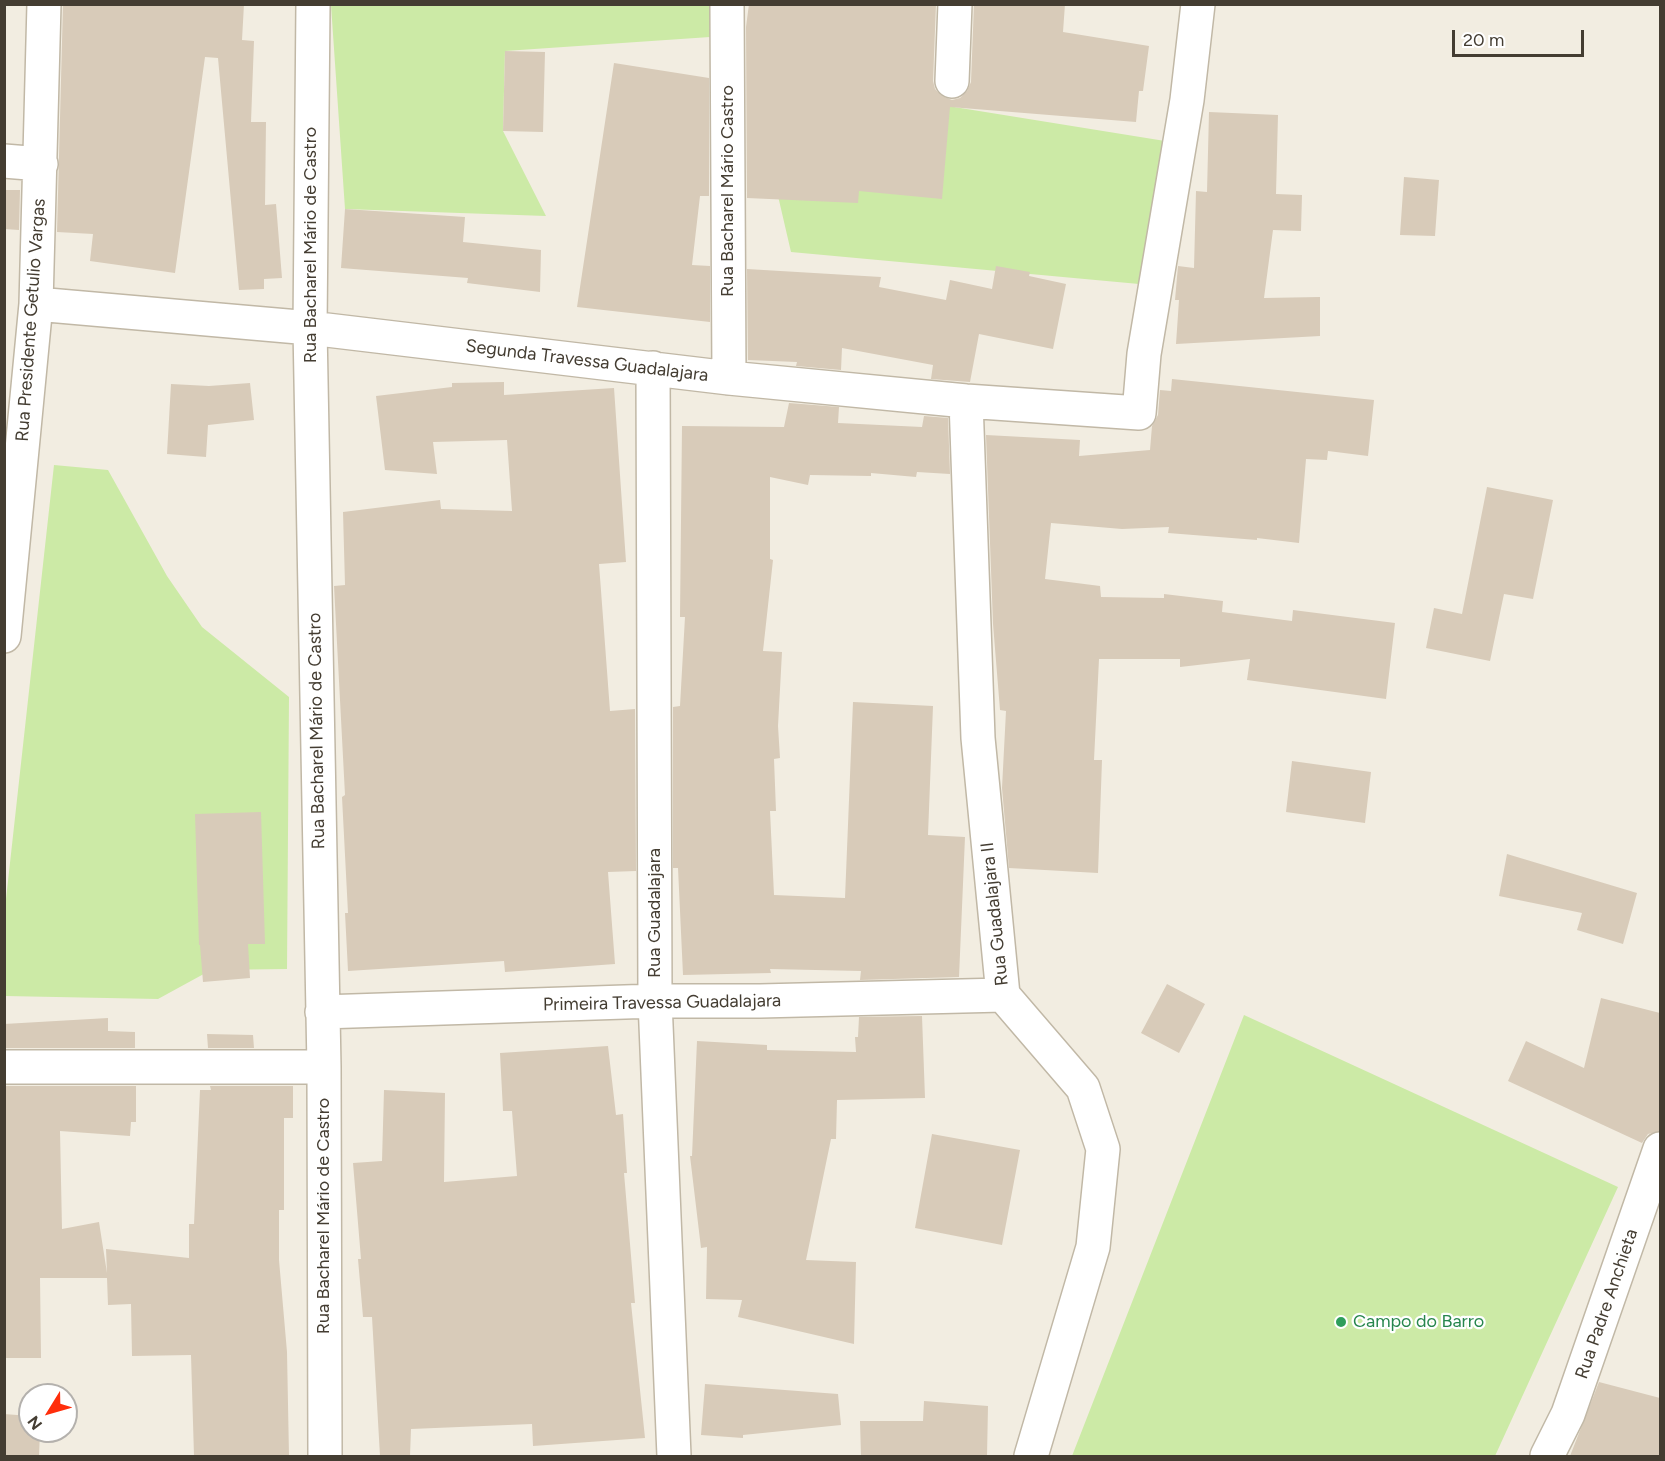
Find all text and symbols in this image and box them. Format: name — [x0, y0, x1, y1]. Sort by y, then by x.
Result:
scale bar — [1455, 18, 1587, 56]
text: 20 m — [1463, 29, 1504, 51]
street label: Rua Bacharel Mário Castro — [717, 85, 739, 297]
street label: Rua Bacharel Mário de Castro — [300, 127, 322, 363]
street label: Rua Presidente Getulio Vargas — [12, 198, 50, 442]
street label: Segunda Travessa Guadalajara — [464, 335, 710, 387]
street label: Rua Bacharel Mário de Castro — [304, 613, 330, 849]
street label: Rua Guadalajara II — [977, 841, 1013, 987]
street label: Rua Guadalajara — [644, 848, 666, 978]
street label: Primeira Travessa Guadalajara — [543, 990, 781, 1016]
street label: Rua Bacharel Mário de Castro — [313, 1098, 335, 1334]
street label: Rua Padre Anchieta — [1571, 1226, 1643, 1382]
place label: Campo do Barro — [1353, 1311, 1484, 1333]
marker: Campo do Barro — [1334, 1315, 1348, 1329]
north arrow — [18, 1383, 78, 1443]
text: N — [24, 1412, 46, 1434]

